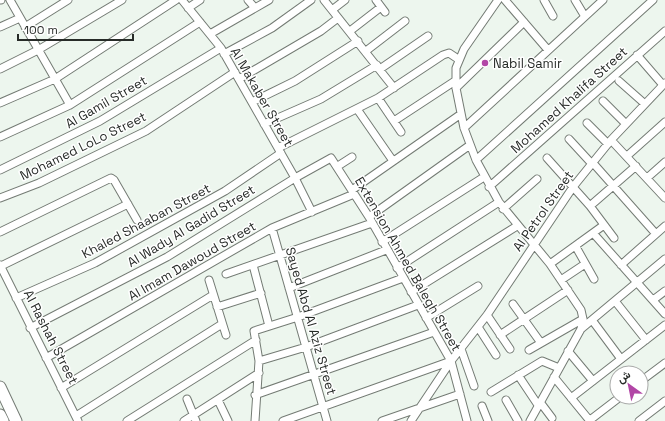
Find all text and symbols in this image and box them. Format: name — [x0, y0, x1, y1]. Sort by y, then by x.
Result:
scale bar — [18, 16, 133, 42]
text: 100 m — [24, 22, 58, 38]
street label: Mohamed Khalifa Street — [507, 43, 631, 157]
street label: Al Makaber Street — [227, 44, 297, 150]
place label: Nabil Samir — [493, 55, 562, 72]
marker: Nabil Samir — [480, 58, 490, 68]
street label: Al Gamil Street — [62, 72, 150, 132]
street label: Mohamed LoLo Street — [17, 108, 149, 184]
street label: Al Petrol Street — [509, 167, 577, 255]
street label: Extension Ahmed Balegh Street — [351, 174, 465, 354]
street label: Khaled Shaaban Street — [79, 180, 213, 262]
street label: Al Wady Al Gadid Street — [124, 181, 258, 271]
street label: Al Imam Dawoud Street — [125, 217, 259, 305]
street label: Sayed Abd Al Aziz Street — [282, 245, 340, 397]
street label: Al Rashah Street — [20, 287, 82, 387]
north arrow — [609, 365, 649, 405]
text: ش — [614, 367, 633, 386]

